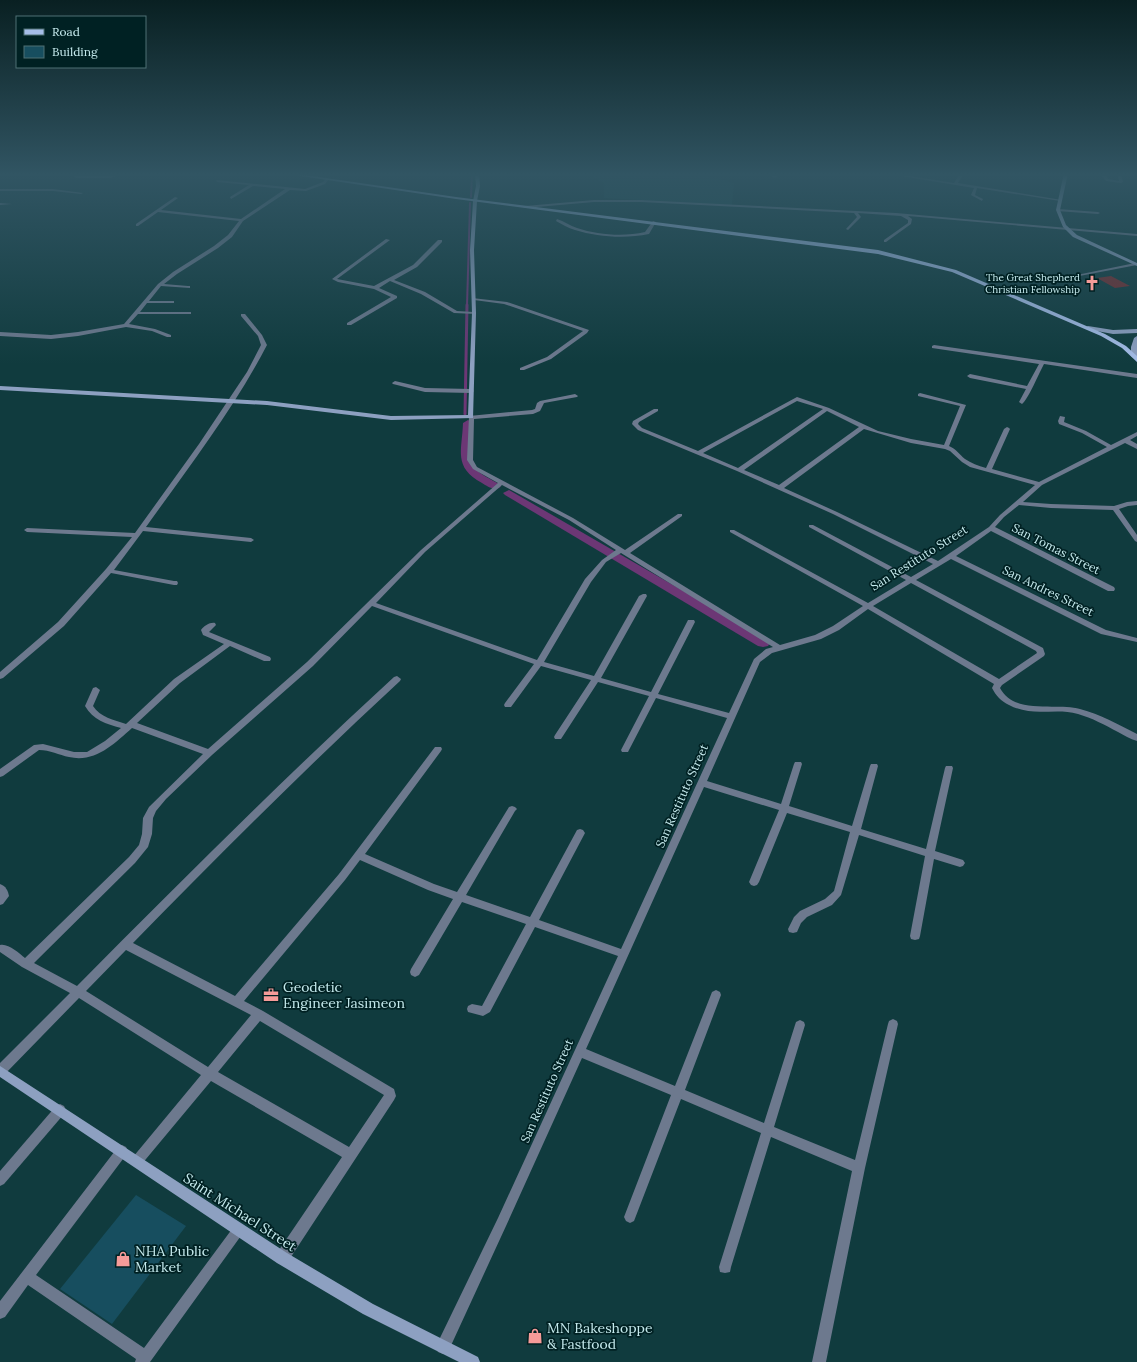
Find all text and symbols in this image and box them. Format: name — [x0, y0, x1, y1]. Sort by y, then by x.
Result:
legend — [16, 16, 146, 68]
text: Road — [52, 24, 80, 39]
text: Building — [52, 44, 98, 59]
place label: The Great Shepherd Christian Fellowship — [985, 271, 1080, 296]
church icon: The Great Shepherd Christian Fellowship — [1083, 274, 1101, 292]
street label: San Tomas Street — [1010, 520, 1103, 577]
street label: San Restituto Street — [867, 521, 970, 594]
street label: San Andres Street — [1000, 562, 1097, 619]
street label: San Restituto Street — [652, 741, 711, 850]
place label: Geodetic Engineer Jasimeon — [283, 978, 405, 1012]
office icon: Geodetic Engineer Jasimeon — [262, 986, 280, 1004]
street label: San Restituto Street — [517, 1036, 576, 1145]
street label: Saint Michael Street — [180, 1169, 300, 1256]
place label: NHA Public Market — [135, 1242, 209, 1276]
shop icon: NHA Public Market — [114, 1250, 132, 1268]
place label: MN Bakeshoppe & Fastfood — [547, 1319, 653, 1353]
shop icon: MN Bakeshoppe & Fastfood — [526, 1327, 544, 1345]

